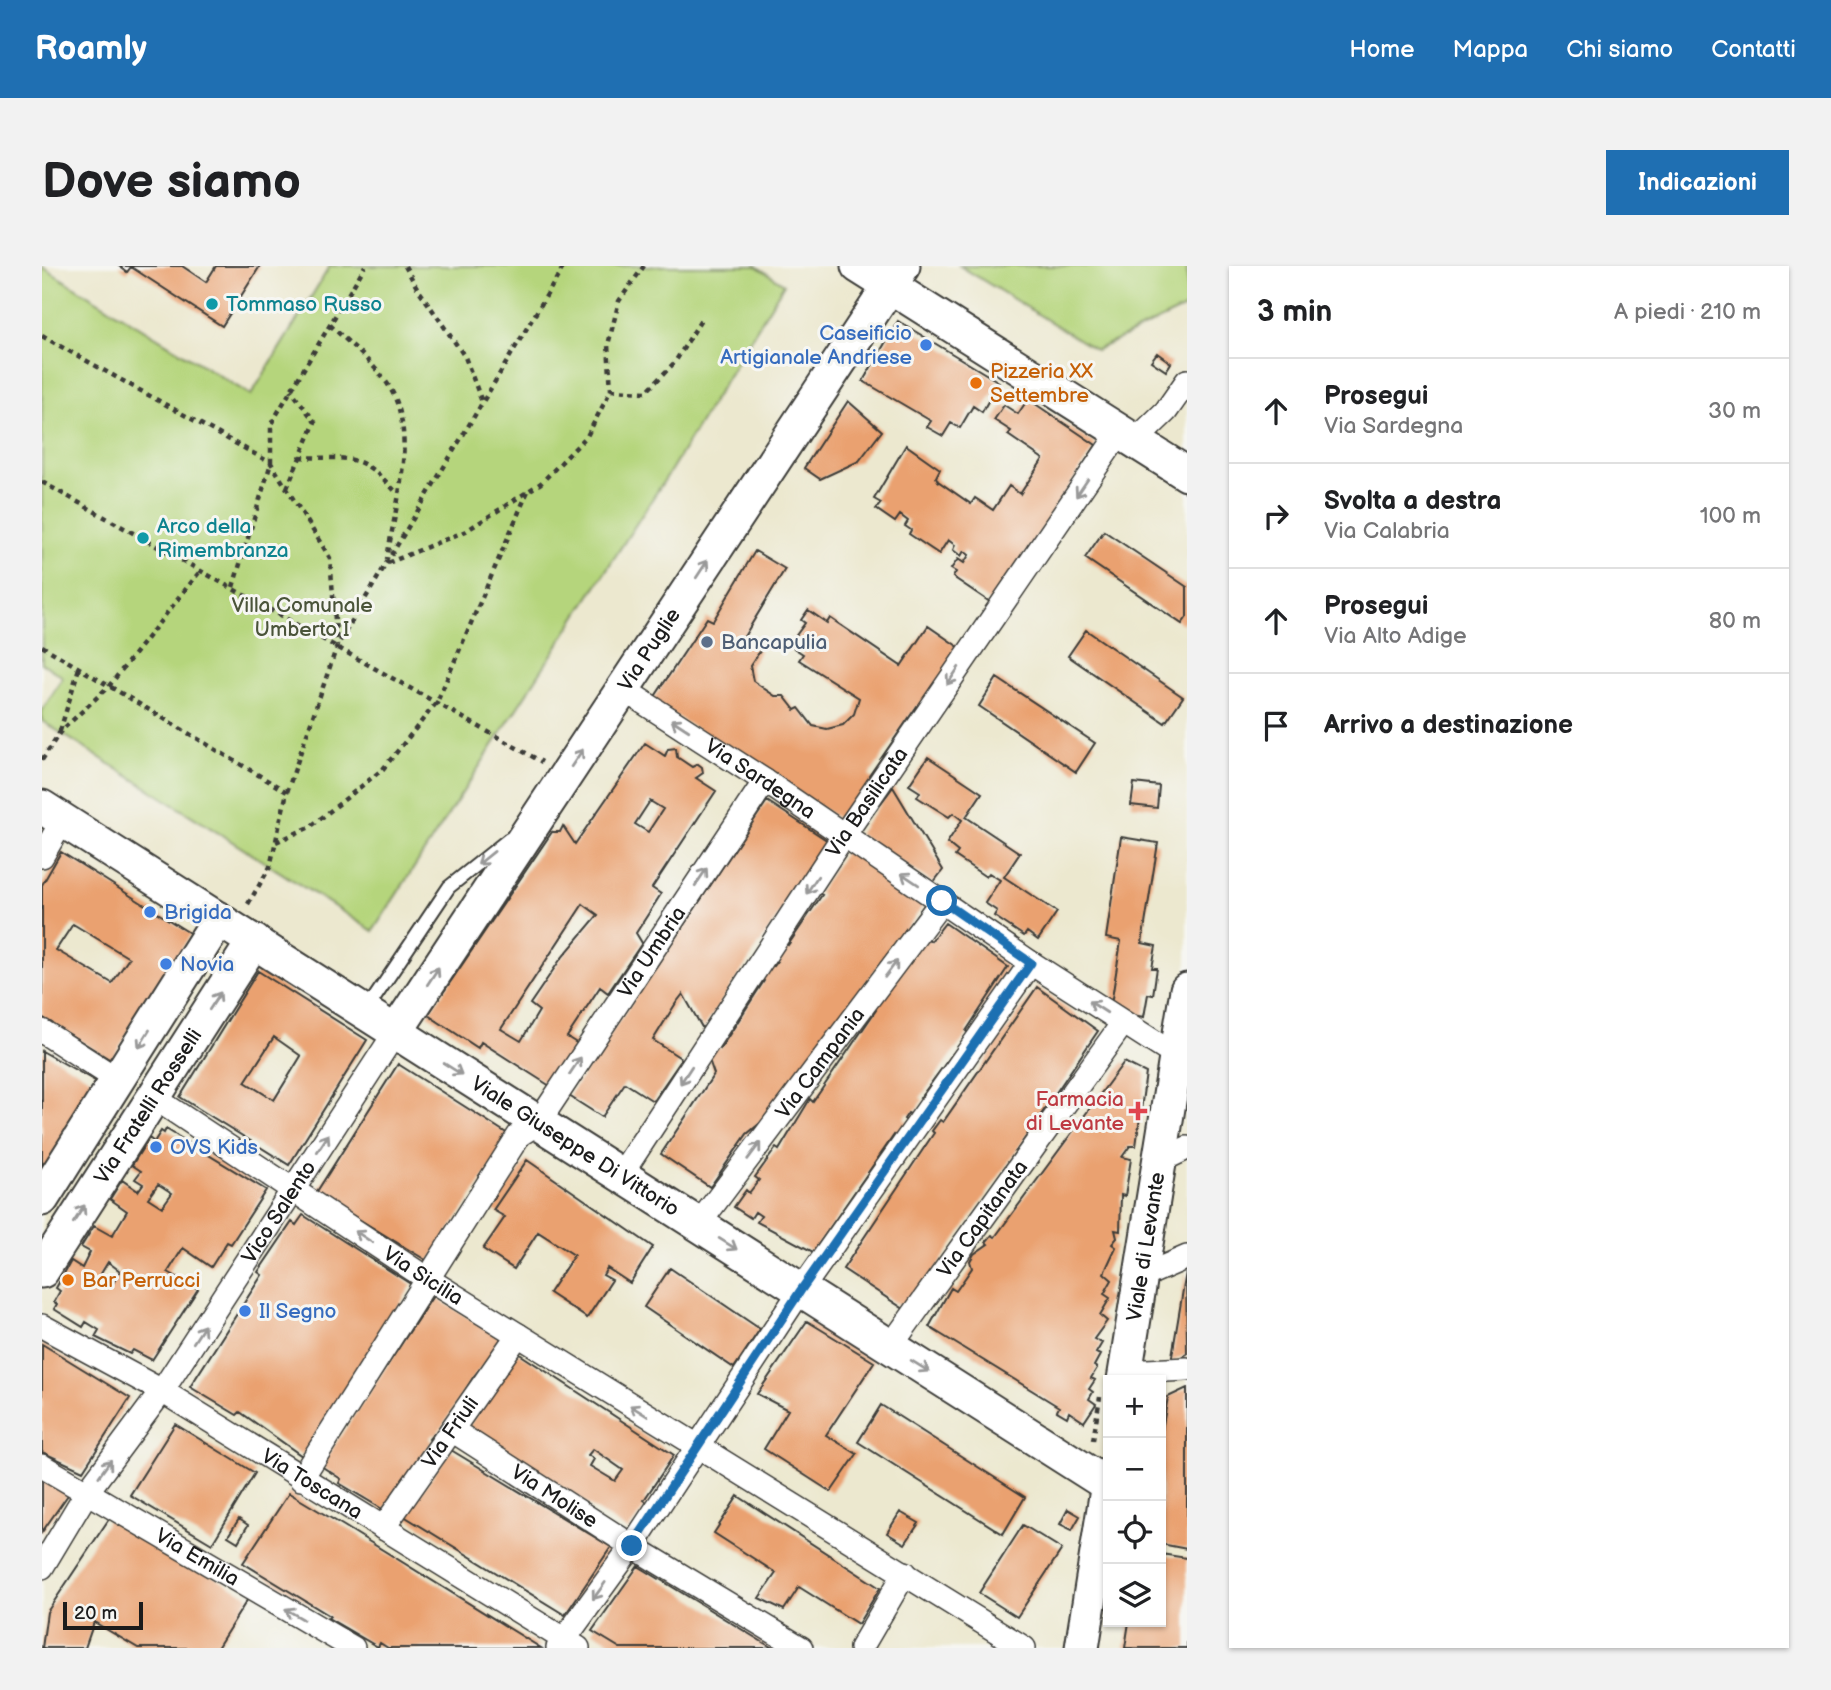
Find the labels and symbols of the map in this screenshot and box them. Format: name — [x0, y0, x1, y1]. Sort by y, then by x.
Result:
place label: Tommaso Russo — [226, 292, 382, 317]
marker: Tommaso Russo — [204, 296, 220, 312]
place label: Caseificio Artigianale Andriese — [720, 321, 912, 370]
marker: Caseificio Artigianale Andriese — [918, 337, 934, 353]
place label: Pizzeria XX Settembre — [990, 359, 1093, 408]
marker: Pizzeria XX Settembre — [968, 375, 984, 391]
one-way arrow — [1075, 478, 1089, 498]
place label: Arco della Rimembranza — [157, 514, 289, 563]
marker: Arco della Rimembranza — [135, 530, 151, 546]
one-way arrow — [695, 560, 710, 579]
park label: Villa Comunale Umberto I — [231, 593, 373, 642]
street label: Via Puglie — [613, 603, 686, 696]
place label: Bancapulia — [721, 630, 827, 655]
marker: Bancapulia — [699, 634, 715, 650]
one-way arrow — [946, 666, 960, 685]
one-way arrow — [670, 718, 690, 732]
street label: Via Sardegna — [700, 734, 820, 825]
street label: Via Basilicata — [821, 743, 913, 862]
one-way arrow — [570, 749, 584, 769]
one-way arrow — [477, 850, 495, 865]
one-way arrow — [694, 868, 708, 887]
one-way arrow — [900, 872, 920, 886]
one-way arrow — [804, 874, 818, 894]
route start — [926, 885, 957, 916]
place label: Brigida — [164, 900, 232, 925]
street label: Via Umbria — [613, 902, 691, 1003]
marker: Brigida — [142, 904, 158, 920]
place label: Novia — [180, 952, 234, 977]
marker: Novia — [158, 956, 174, 972]
one-way arrow — [883, 960, 898, 979]
one-way arrow — [426, 967, 440, 986]
one-way arrow — [208, 992, 222, 1012]
one-way arrow — [1089, 999, 1108, 1014]
street label: Via Campania — [771, 1003, 870, 1124]
street label: Via Fratelli Rosselli — [89, 1024, 207, 1189]
one-way arrow — [136, 1029, 150, 1049]
one-way arrow — [569, 1057, 583, 1077]
one-way arrow — [442, 1063, 462, 1077]
one-way arrow — [679, 1064, 693, 1084]
street label: Viale Giuseppe Di Vittorio — [466, 1071, 684, 1222]
place label: Farmacia di Levante — [1026, 1087, 1124, 1136]
marker: Farmacia di Levante — [1130, 1103, 1146, 1119]
one-way arrow — [316, 1134, 330, 1154]
place label: OVS Kids — [170, 1135, 258, 1160]
marker: OVS Kids — [148, 1139, 164, 1155]
one-way arrow — [747, 1142, 761, 1161]
street label: Via Capitanata — [932, 1155, 1033, 1283]
street label: Vico Salento — [236, 1156, 322, 1268]
street label: Viale di Levante — [1122, 1170, 1170, 1323]
one-way arrow — [72, 1204, 86, 1224]
one-way arrow — [355, 1230, 374, 1244]
one-way arrow — [717, 1237, 737, 1251]
street label: Via Sicilia — [378, 1241, 468, 1311]
place label: Bar Perrucci — [82, 1268, 200, 1293]
marker: Bar Perrucci — [60, 1272, 76, 1288]
place label: Il Segno — [259, 1299, 337, 1324]
marker: Il Segno — [237, 1303, 253, 1319]
one-way arrow — [192, 1325, 206, 1344]
one-way arrow — [910, 1358, 929, 1373]
street label: Via Friuli — [417, 1392, 484, 1473]
one-way arrow — [629, 1404, 649, 1418]
street label: Via Toscana — [257, 1443, 367, 1525]
one-way arrow — [98, 1459, 112, 1478]
street label: Via Molise — [506, 1459, 602, 1534]
street label: Via Emilia — [151, 1523, 244, 1592]
route end — [616, 1530, 647, 1561]
one-way arrow — [592, 1581, 606, 1600]
scale bar — [63, 1599, 144, 1631]
one-way arrow — [285, 1606, 305, 1620]

